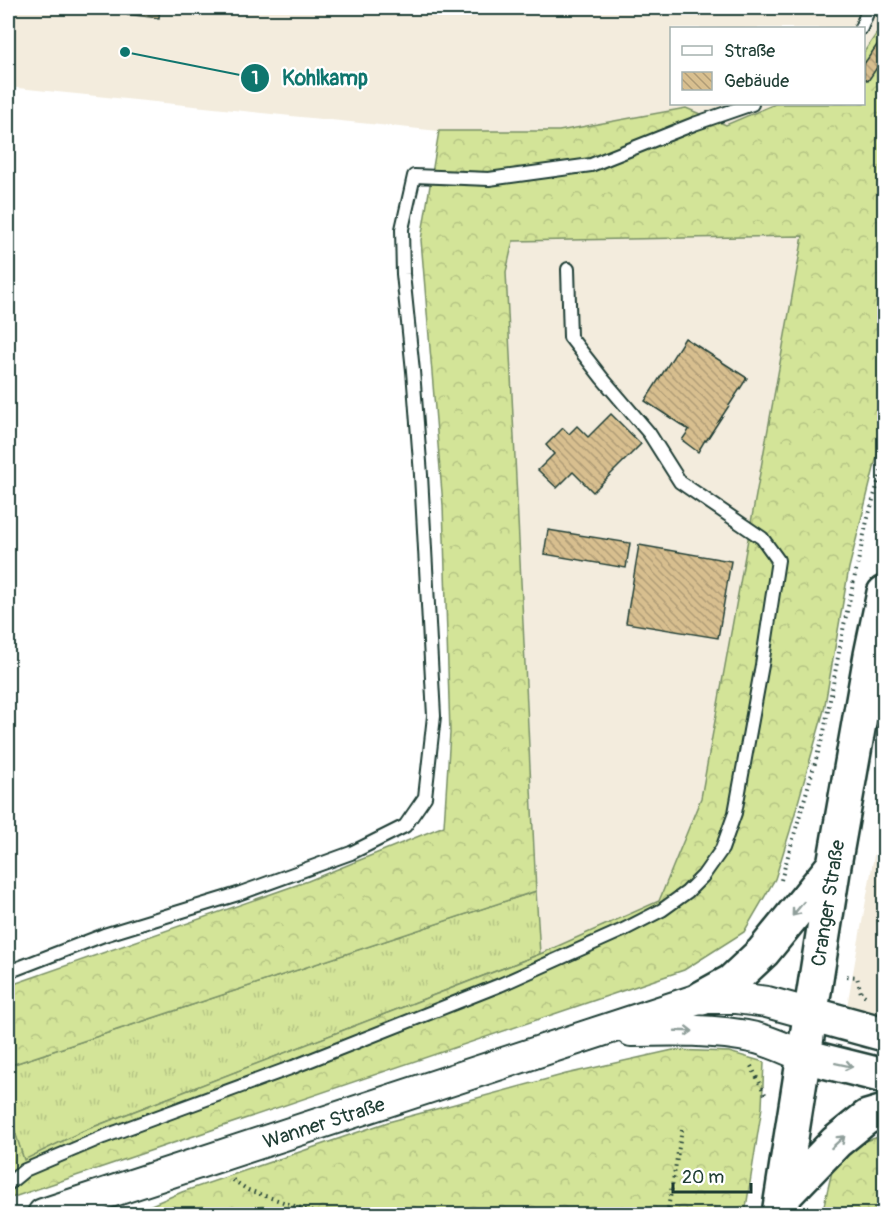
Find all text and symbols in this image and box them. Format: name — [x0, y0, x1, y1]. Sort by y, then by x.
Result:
legend — [670, 27, 865, 105]
text: Straße — [724, 40, 775, 63]
callout: Kohlkamp — [240, 58, 380, 97]
text: Kohlkamp — [282, 65, 368, 92]
text: 1 — [251, 67, 259, 90]
text: Gebäude — [724, 70, 789, 93]
street label: Cranger Straße — [806, 838, 850, 968]
one-way arrow — [792, 900, 805, 916]
one-way arrow — [673, 1025, 693, 1036]
one-way arrow — [834, 1060, 854, 1071]
street label: Wanner Straße — [260, 1091, 388, 1154]
one-way arrow — [830, 1135, 845, 1149]
scale bar — [673, 1156, 751, 1194]
text: 20 m — [682, 1166, 724, 1189]

